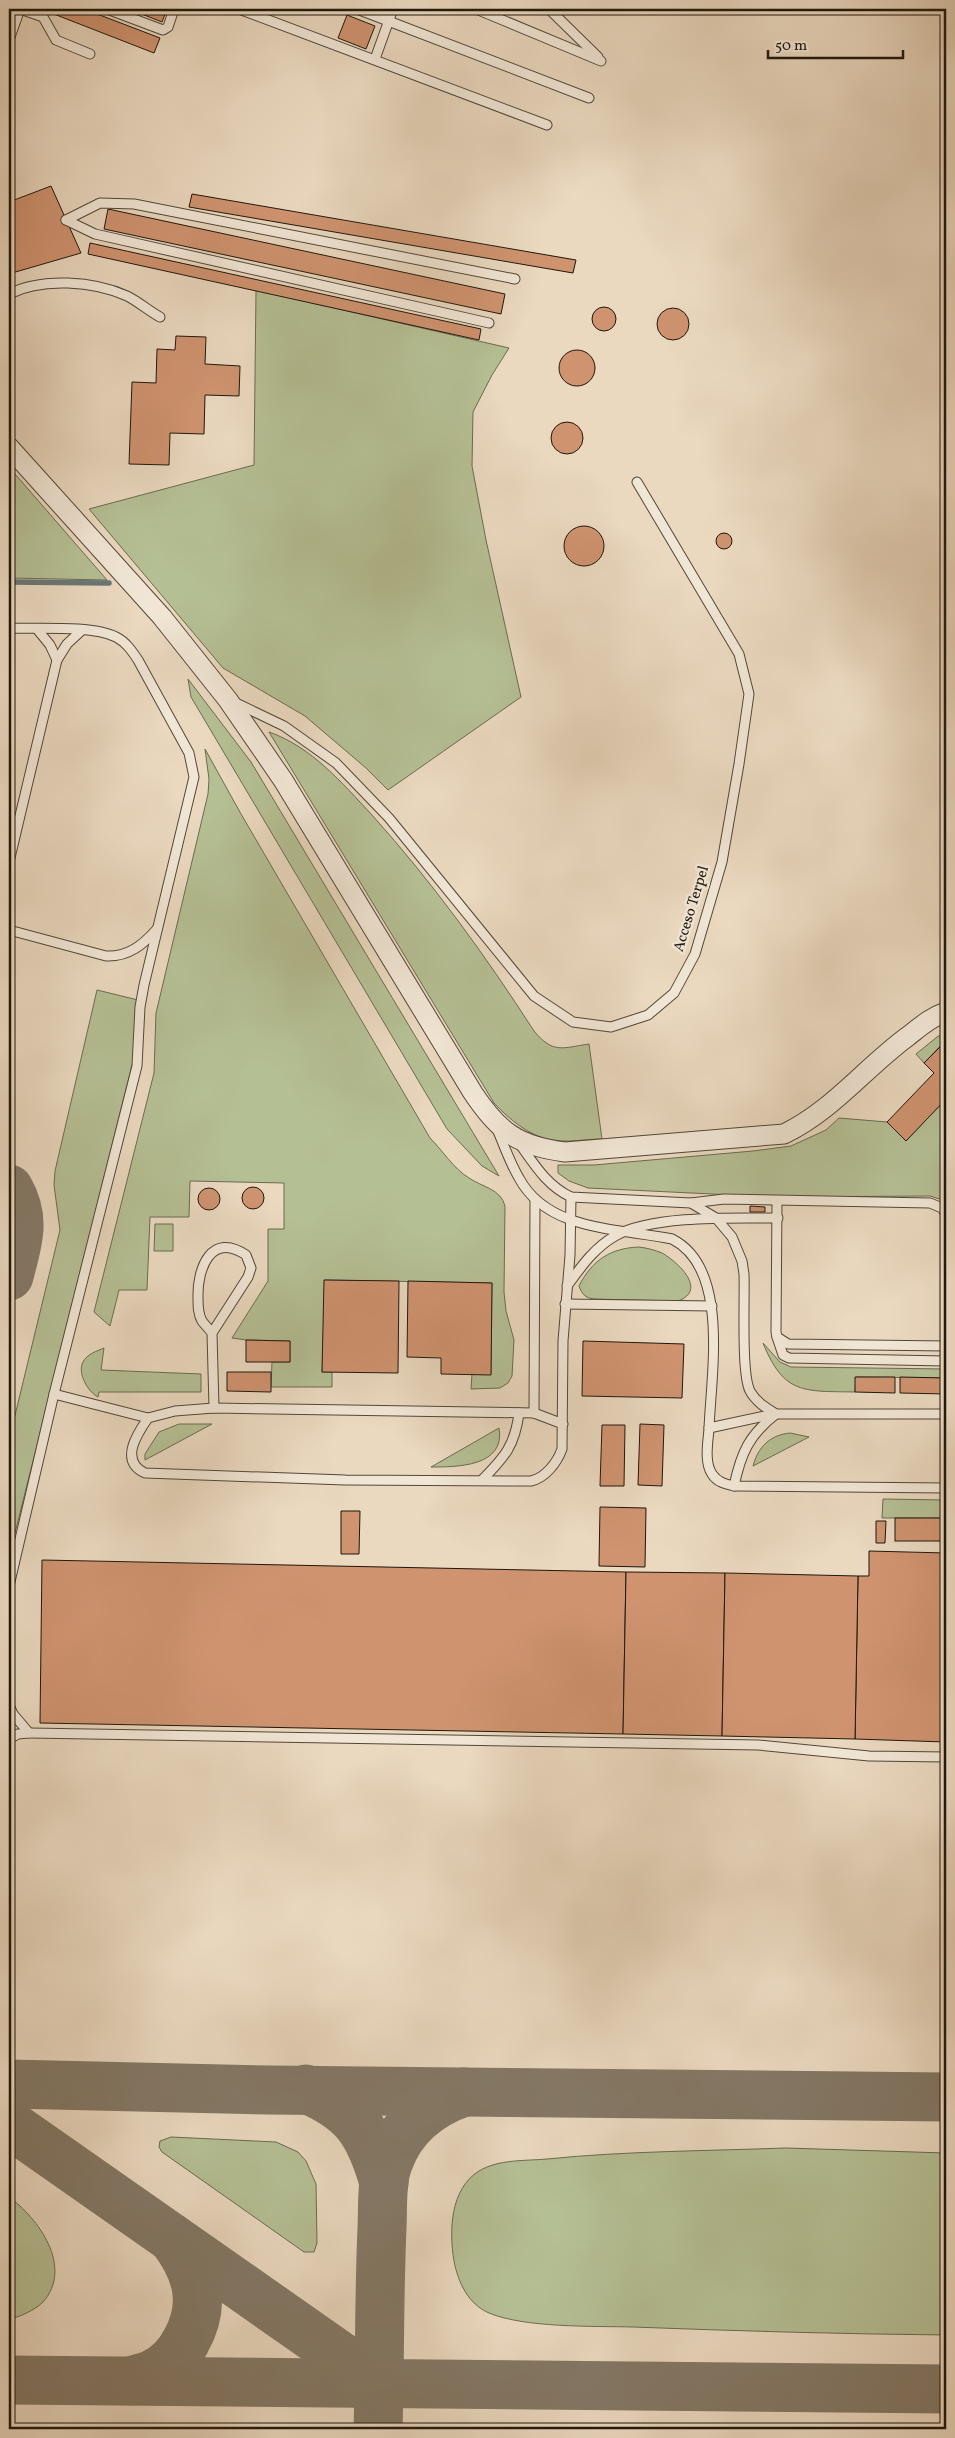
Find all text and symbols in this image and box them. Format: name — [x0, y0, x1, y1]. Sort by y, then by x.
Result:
scale bar — [768, 28, 902, 60]
text: 50 m — [775, 36, 807, 57]
street label: Acceso Terpel — [669, 863, 715, 955]

